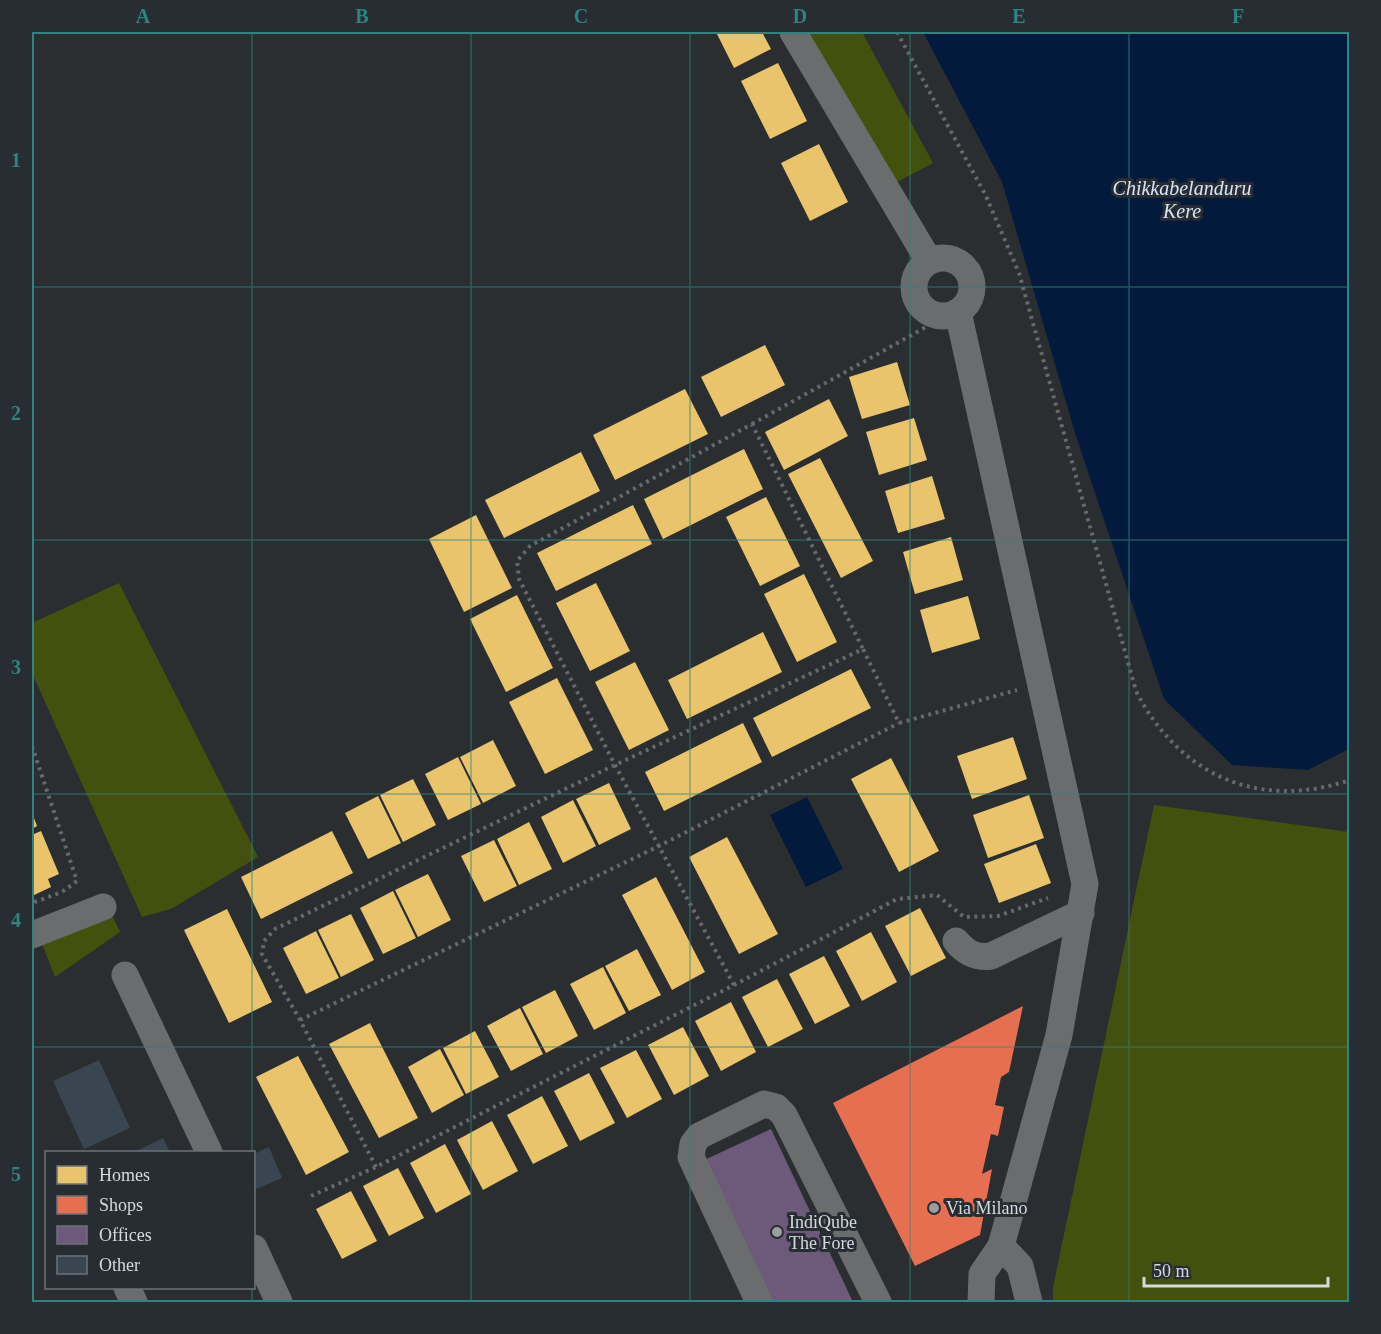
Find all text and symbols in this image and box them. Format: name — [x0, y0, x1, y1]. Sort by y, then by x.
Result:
text: A — [136, 5, 151, 27]
text: B — [355, 5, 369, 27]
text: C — [574, 5, 588, 27]
text: D — [793, 5, 807, 27]
text: E — [1012, 5, 1026, 27]
text: F — [1232, 5, 1244, 27]
text: 1 — [11, 149, 21, 171]
water label: Chikkabelanduru Kere — [1113, 177, 1251, 222]
text: 2 — [11, 402, 21, 424]
text: 3 — [11, 656, 21, 678]
text: 4 — [11, 909, 21, 931]
legend — [45, 1151, 255, 1289]
text: 5 — [11, 1163, 21, 1185]
text: Homes — [99, 1165, 150, 1185]
text: Shops — [99, 1195, 143, 1215]
place label: Via Milano — [946, 1198, 1027, 1218]
marker: Via Milano — [927, 1201, 941, 1215]
place label: IndiQube The Fore — [789, 1212, 857, 1253]
text: Offices — [99, 1225, 152, 1245]
marker: IndiQube The Fore — [770, 1225, 784, 1239]
scale bar — [1144, 1250, 1328, 1288]
text: Other — [99, 1255, 140, 1275]
text: 50 m — [1153, 1261, 1190, 1281]

